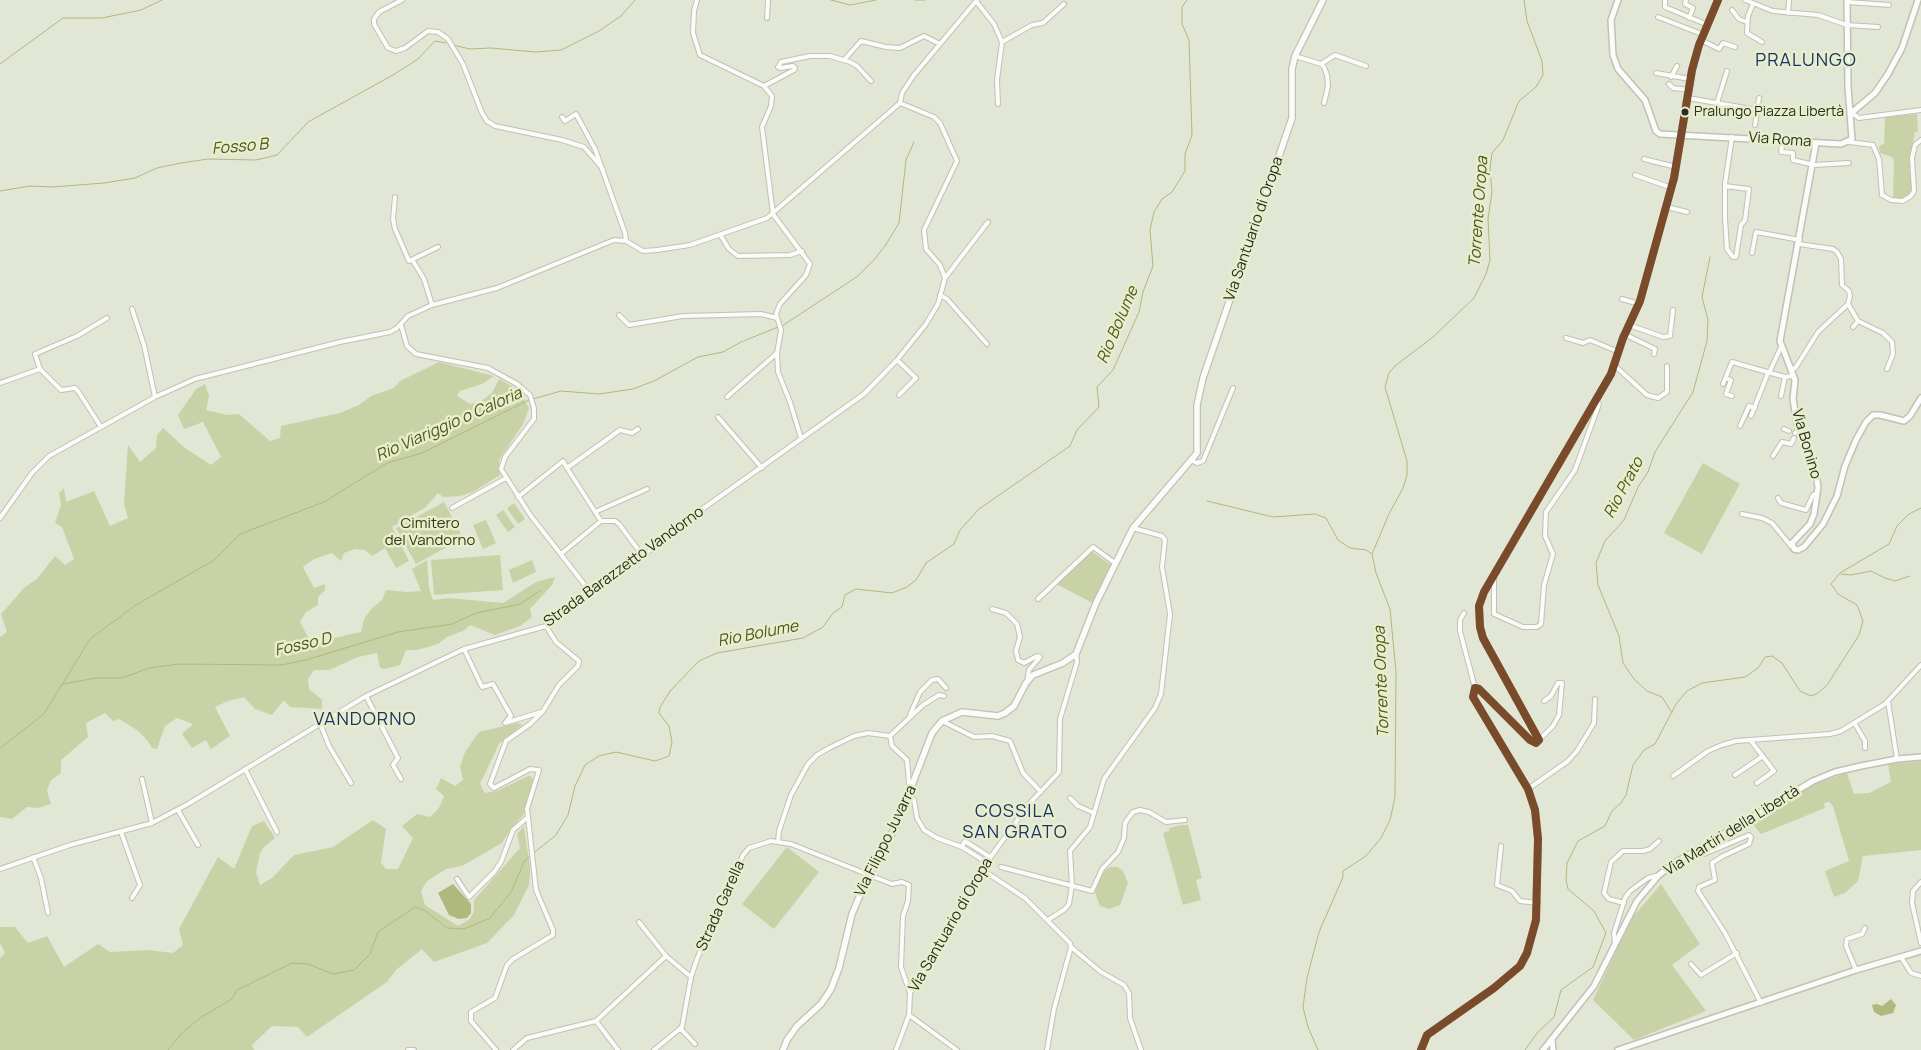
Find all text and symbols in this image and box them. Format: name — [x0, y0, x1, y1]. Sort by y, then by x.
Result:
district label: PRALUNGO — [1754, 50, 1858, 72]
place label: Pralungo Piazza Libertà — [1694, 104, 1844, 120]
marker: Pralungo Piazza Libertà — [1680, 107, 1690, 117]
street label: Via Roma — [1748, 129, 1812, 151]
water label: Fosso B — [211, 135, 269, 159]
street label: Via Santuario di Oropa — [1221, 154, 1287, 304]
water label: Torrente Oropa — [1466, 156, 1492, 268]
water label: Rio Bolume — [1093, 284, 1143, 366]
water label: Rio Viariggio o Caloria — [373, 384, 525, 466]
street label: Via Bonino — [1787, 407, 1825, 481]
water label: Rio Prato — [1600, 454, 1648, 522]
street label: Strada Barazzetto Vandorno — [540, 503, 708, 631]
park label: Cimitero del Vandorno — [385, 515, 475, 550]
water label: Rio Bolume — [716, 617, 800, 651]
water label: Torrente Oropa — [1370, 626, 1394, 738]
water label: Fosso D — [273, 629, 333, 661]
district label: VANDORNO — [312, 709, 418, 731]
street label: Via Filippo Juvarra — [851, 782, 921, 900]
street label: Via Martiri della Libertà — [1661, 782, 1803, 880]
district label: COSSILA SAN GRATO — [961, 801, 1069, 844]
street label: Via Santuario di Oropa — [905, 855, 997, 995]
street label: Strada Garella — [693, 858, 749, 954]

